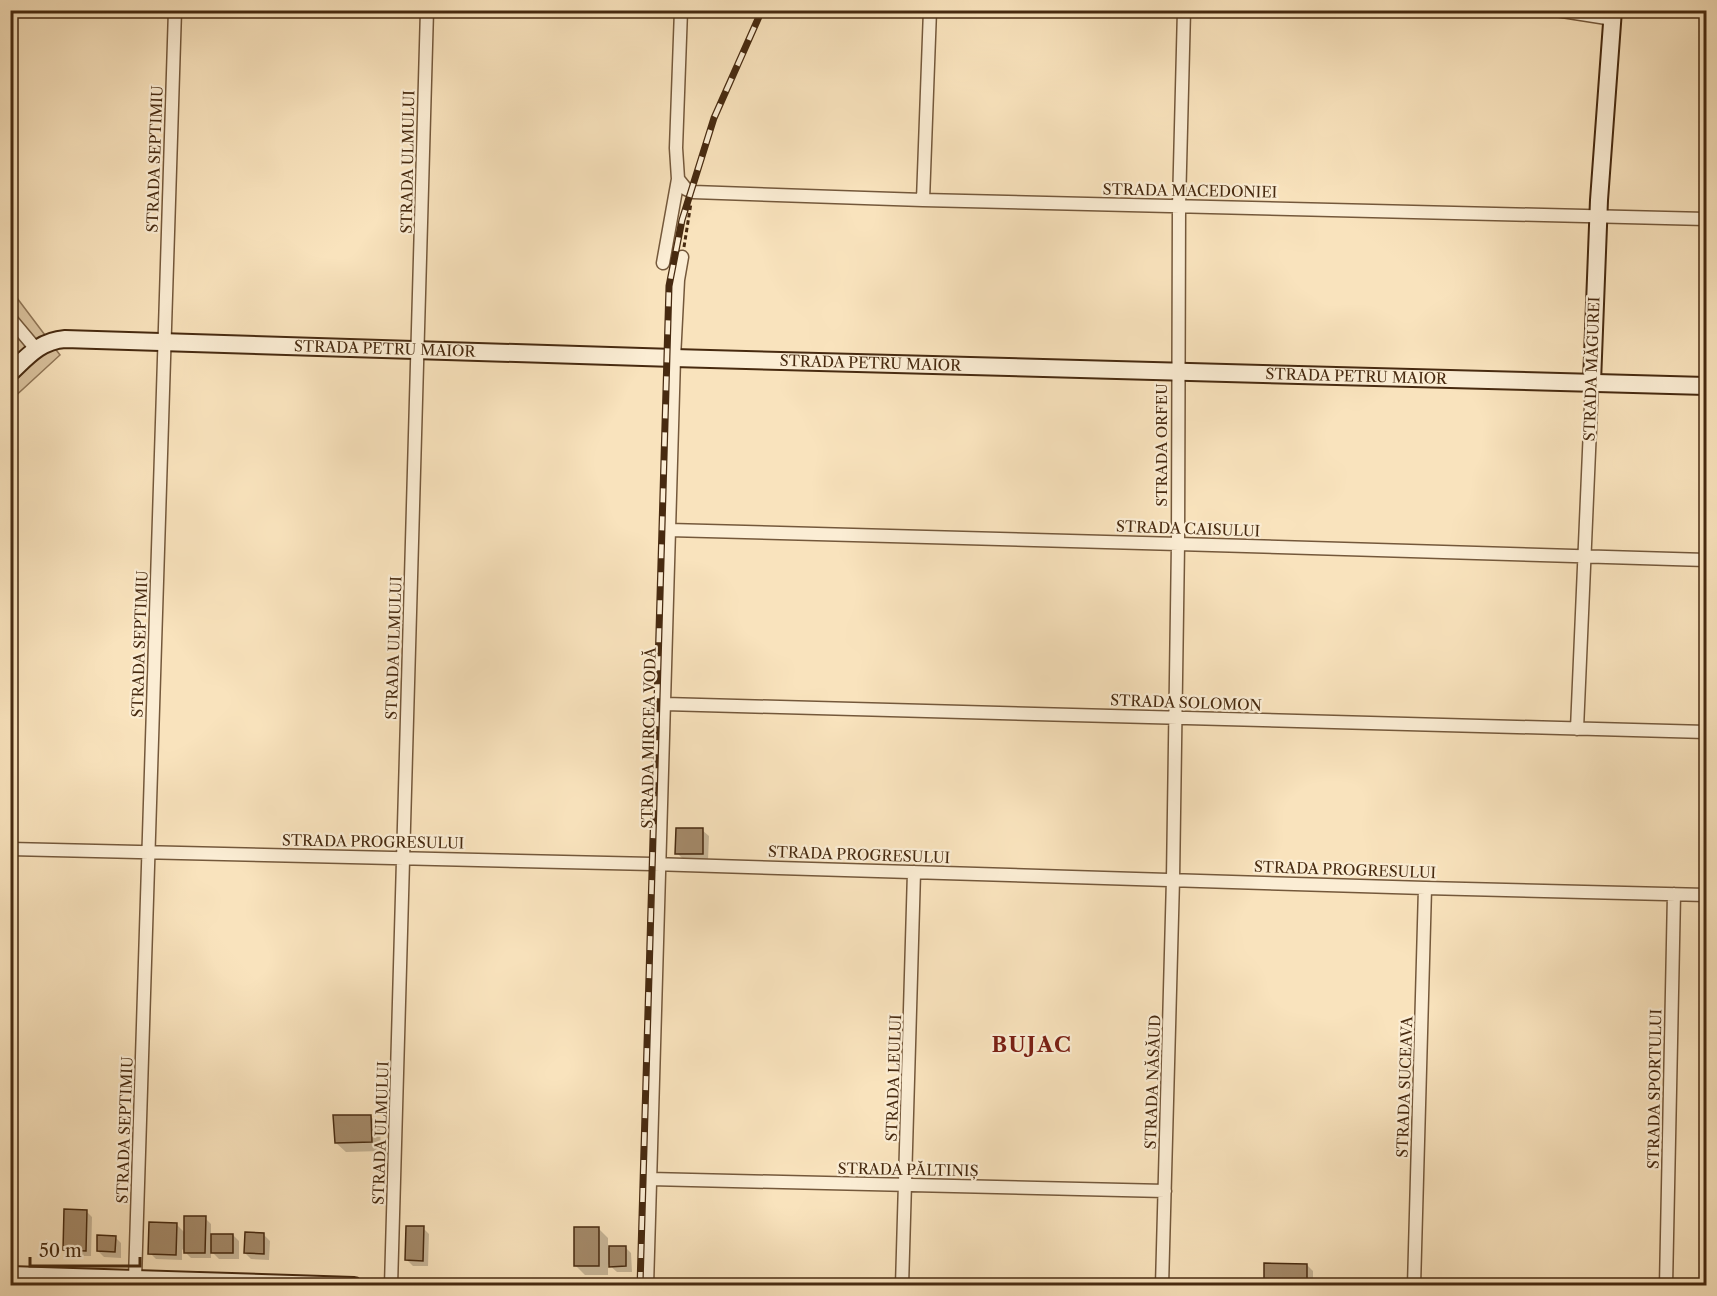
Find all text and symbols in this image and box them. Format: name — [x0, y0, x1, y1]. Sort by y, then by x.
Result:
street label: STRADA SEPTIMIU — [142, 85, 167, 233]
street label: STRADA ULMULUI — [397, 90, 418, 234]
street label: STRADA MACEDONIEI — [1102, 179, 1278, 202]
street label: STRADA MĂGUREI — [1579, 296, 1604, 442]
street label: STRADA PETRU MAIOR — [294, 336, 477, 361]
street label: STRADA PETRU MAIOR — [779, 351, 962, 375]
street label: STRADA PETRU MAIOR — [1265, 364, 1448, 388]
street label: STRADA ORFEU — [1152, 383, 1171, 507]
street label: STRADA CAISULUI — [1116, 516, 1260, 541]
street label: STRADA SEPTIMIU — [127, 570, 152, 718]
street label: STRADA ULMULUI — [382, 576, 405, 720]
street label: STRADA MIRCEA VODĂ — [637, 646, 660, 829]
street label: STRADA SOLOMON — [1110, 690, 1262, 715]
street label: STRADA PROGRESULUI — [282, 830, 464, 853]
street label: STRADA PROGRESULUI — [767, 842, 951, 867]
street label: STRADA PROGRESULUI — [1253, 857, 1437, 882]
street label: STRADA SPORTULUI — [1644, 1009, 1665, 1169]
street label: STRADA LEULUI — [882, 1014, 905, 1142]
street label: STRADA NĂSĂUD — [1141, 1014, 1164, 1150]
street label: STRADA SUCEAVA — [1393, 1015, 1416, 1158]
district label: BUJAC — [992, 1032, 1072, 1057]
street label: STRADA SEPTIMIU — [112, 1056, 137, 1204]
street label: STRADA ULMULUI — [369, 1061, 392, 1205]
street label: STRADA PĂLTINIȘ — [837, 1159, 979, 1180]
scale bar — [30, 1230, 140, 1268]
text: 50 m — [39, 1240, 82, 1262]

